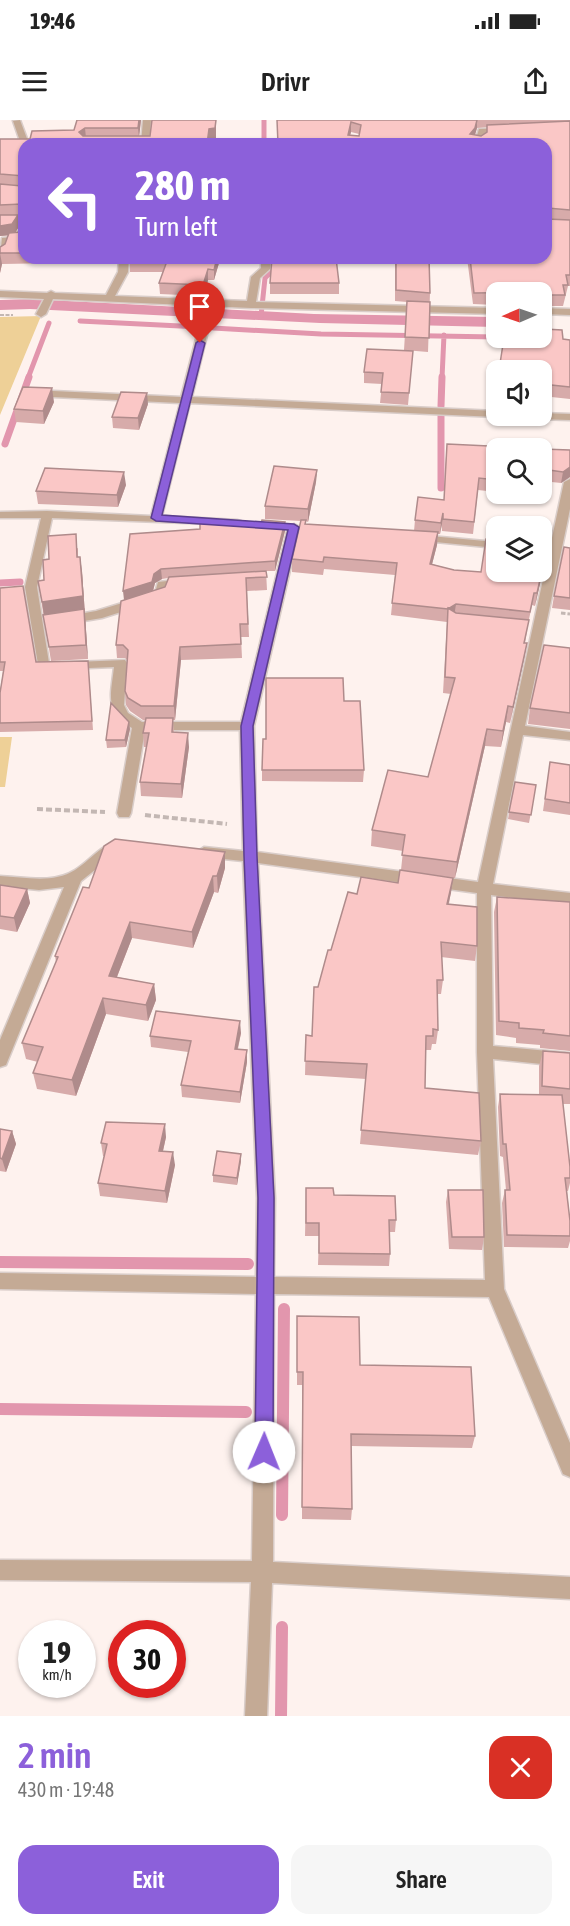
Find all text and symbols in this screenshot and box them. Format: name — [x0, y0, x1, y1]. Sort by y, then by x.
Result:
text: 19:46 — [30, 8, 75, 34]
icon: menu — [18, 65, 51, 98]
icon: share — [519, 65, 552, 98]
text: Drivr — [261, 66, 309, 97]
text: 280 m — [135, 161, 230, 209]
icon: left — [36, 162, 114, 240]
text: Turn left — [135, 211, 218, 242]
pin — [174, 281, 225, 343]
north arrow — [486, 282, 552, 348]
map controls — [486, 282, 552, 582]
icon: arrive — [183, 290, 216, 323]
button: sound — [486, 360, 552, 426]
button: search — [486, 438, 552, 504]
button: layers — [486, 516, 552, 582]
position arrow — [232, 1420, 296, 1484]
speed limit sign: 30 — [108, 1620, 186, 1698]
text: 19 — [43, 1635, 71, 1669]
text: km/h — [42, 1666, 72, 1683]
text: 2 min — [18, 1734, 92, 1776]
button: close — [489, 1736, 552, 1799]
text: 430 m · 19:48 — [18, 1778, 114, 1801]
button: Exit — [18, 1845, 279, 1914]
button: Share — [291, 1845, 552, 1914]

